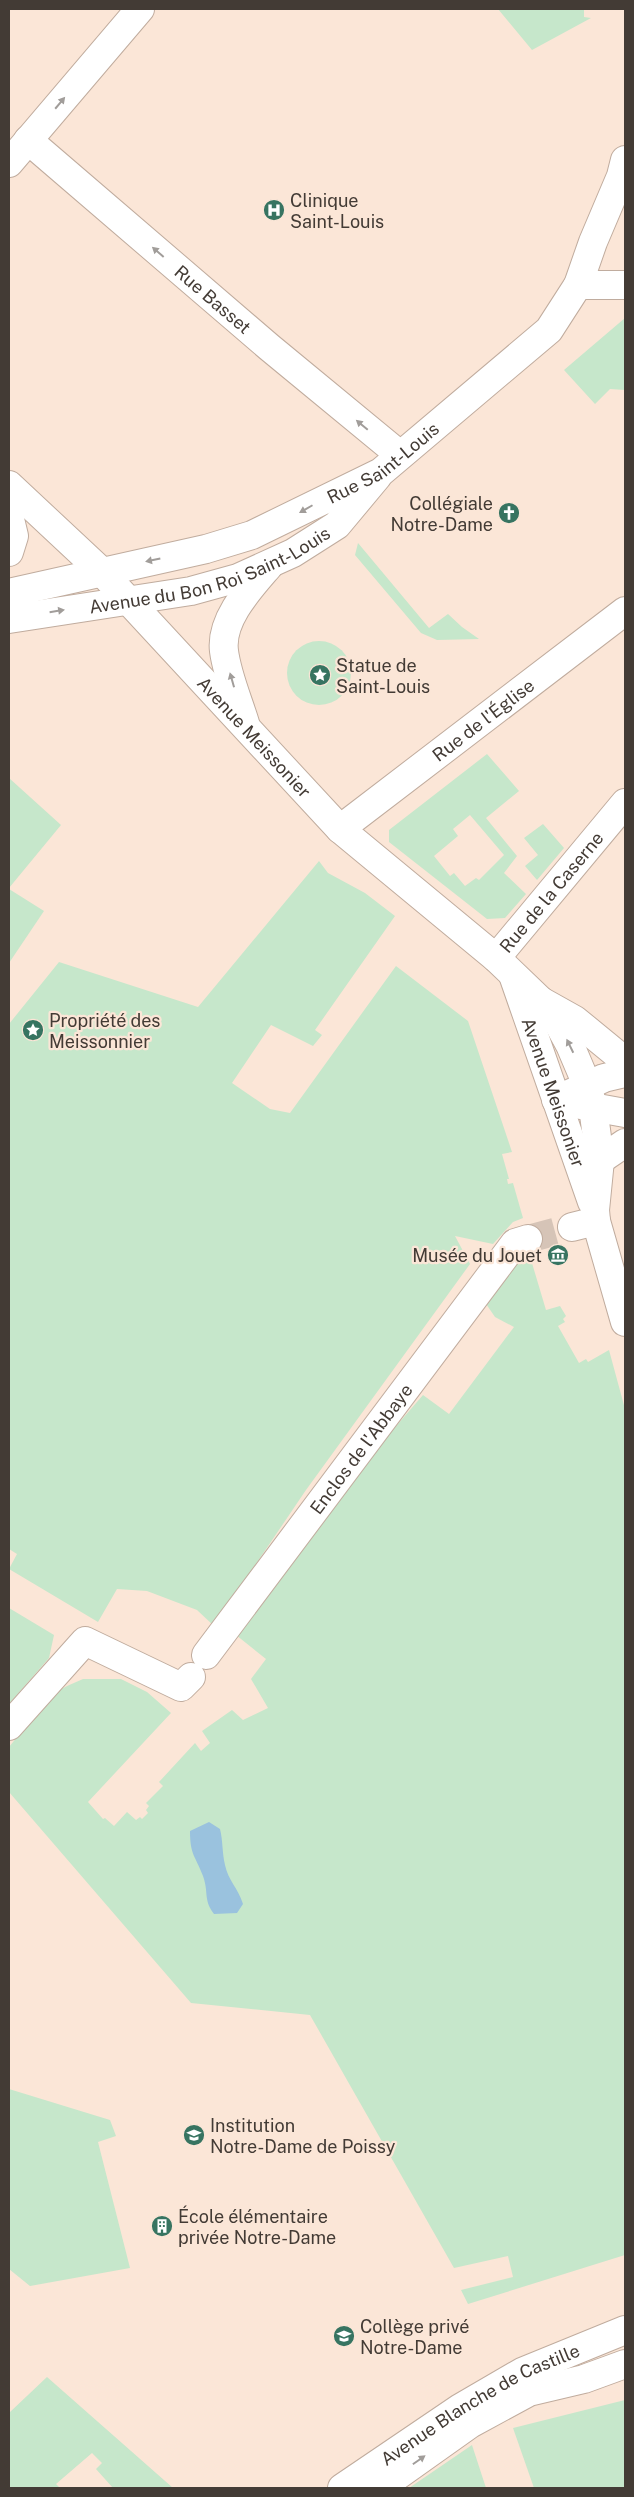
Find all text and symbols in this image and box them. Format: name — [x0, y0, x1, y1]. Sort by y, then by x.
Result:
one-way arrow — [54, 97, 65, 110]
place label: Clinique Saint-Louis — [290, 190, 384, 232]
hospital icon: Clinique Saint-Louis — [262, 198, 286, 222]
one-way arrow — [151, 246, 164, 257]
street label: Rue Basset — [171, 260, 256, 338]
street label: Rue Saint-Louis — [323, 417, 443, 507]
one-way arrow — [355, 419, 368, 430]
place label: Collégiale Notre-Dame — [391, 493, 493, 535]
church icon: Collégiale Notre-Dame — [497, 501, 521, 525]
one-way arrow — [300, 505, 313, 514]
street label: Avenue du Bon Roi Saint-Louis — [88, 522, 334, 617]
one-way arrow — [145, 556, 160, 564]
one-way arrow — [49, 607, 65, 615]
place label: Statue de Saint-Louis — [336, 655, 430, 697]
place icon: Statue de Saint-Louis — [308, 663, 332, 687]
street label: Avenue Meissonier — [193, 672, 316, 802]
one-way arrow — [228, 672, 236, 687]
street label: Rue de l'Église — [428, 674, 538, 765]
street label: Rue de la Caserne — [495, 827, 607, 957]
place label: Propriété des Meissonnier — [49, 1010, 160, 1052]
street label: Avenue Meissonier — [518, 1015, 590, 1170]
place icon: Propriété des Meissonnier — [21, 1018, 45, 1042]
one-way arrow — [566, 1039, 574, 1053]
museum icon: Musée du Jouet — [546, 1243, 570, 1267]
place label: Musée du Jouet — [412, 1245, 542, 1266]
street label: Enclos de l'Abbaye — [305, 1379, 416, 1518]
place label: Institution Notre-Dame de Poissy — [210, 2115, 396, 2157]
school or university icon: Institution Notre-Dame de Poissy — [182, 2123, 206, 2147]
place label: École élémentaire privée Notre-Dame — [178, 2205, 336, 2248]
building icon: École élémentaire privée Notre-Dame — [150, 2214, 174, 2238]
place label: Collège privé Notre-Dame — [360, 2316, 470, 2358]
school or university icon: Collège privé Notre-Dame — [332, 2324, 356, 2348]
street label: Avenue Blanche de Castille — [376, 2339, 582, 2469]
one-way arrow — [412, 2455, 426, 2465]

